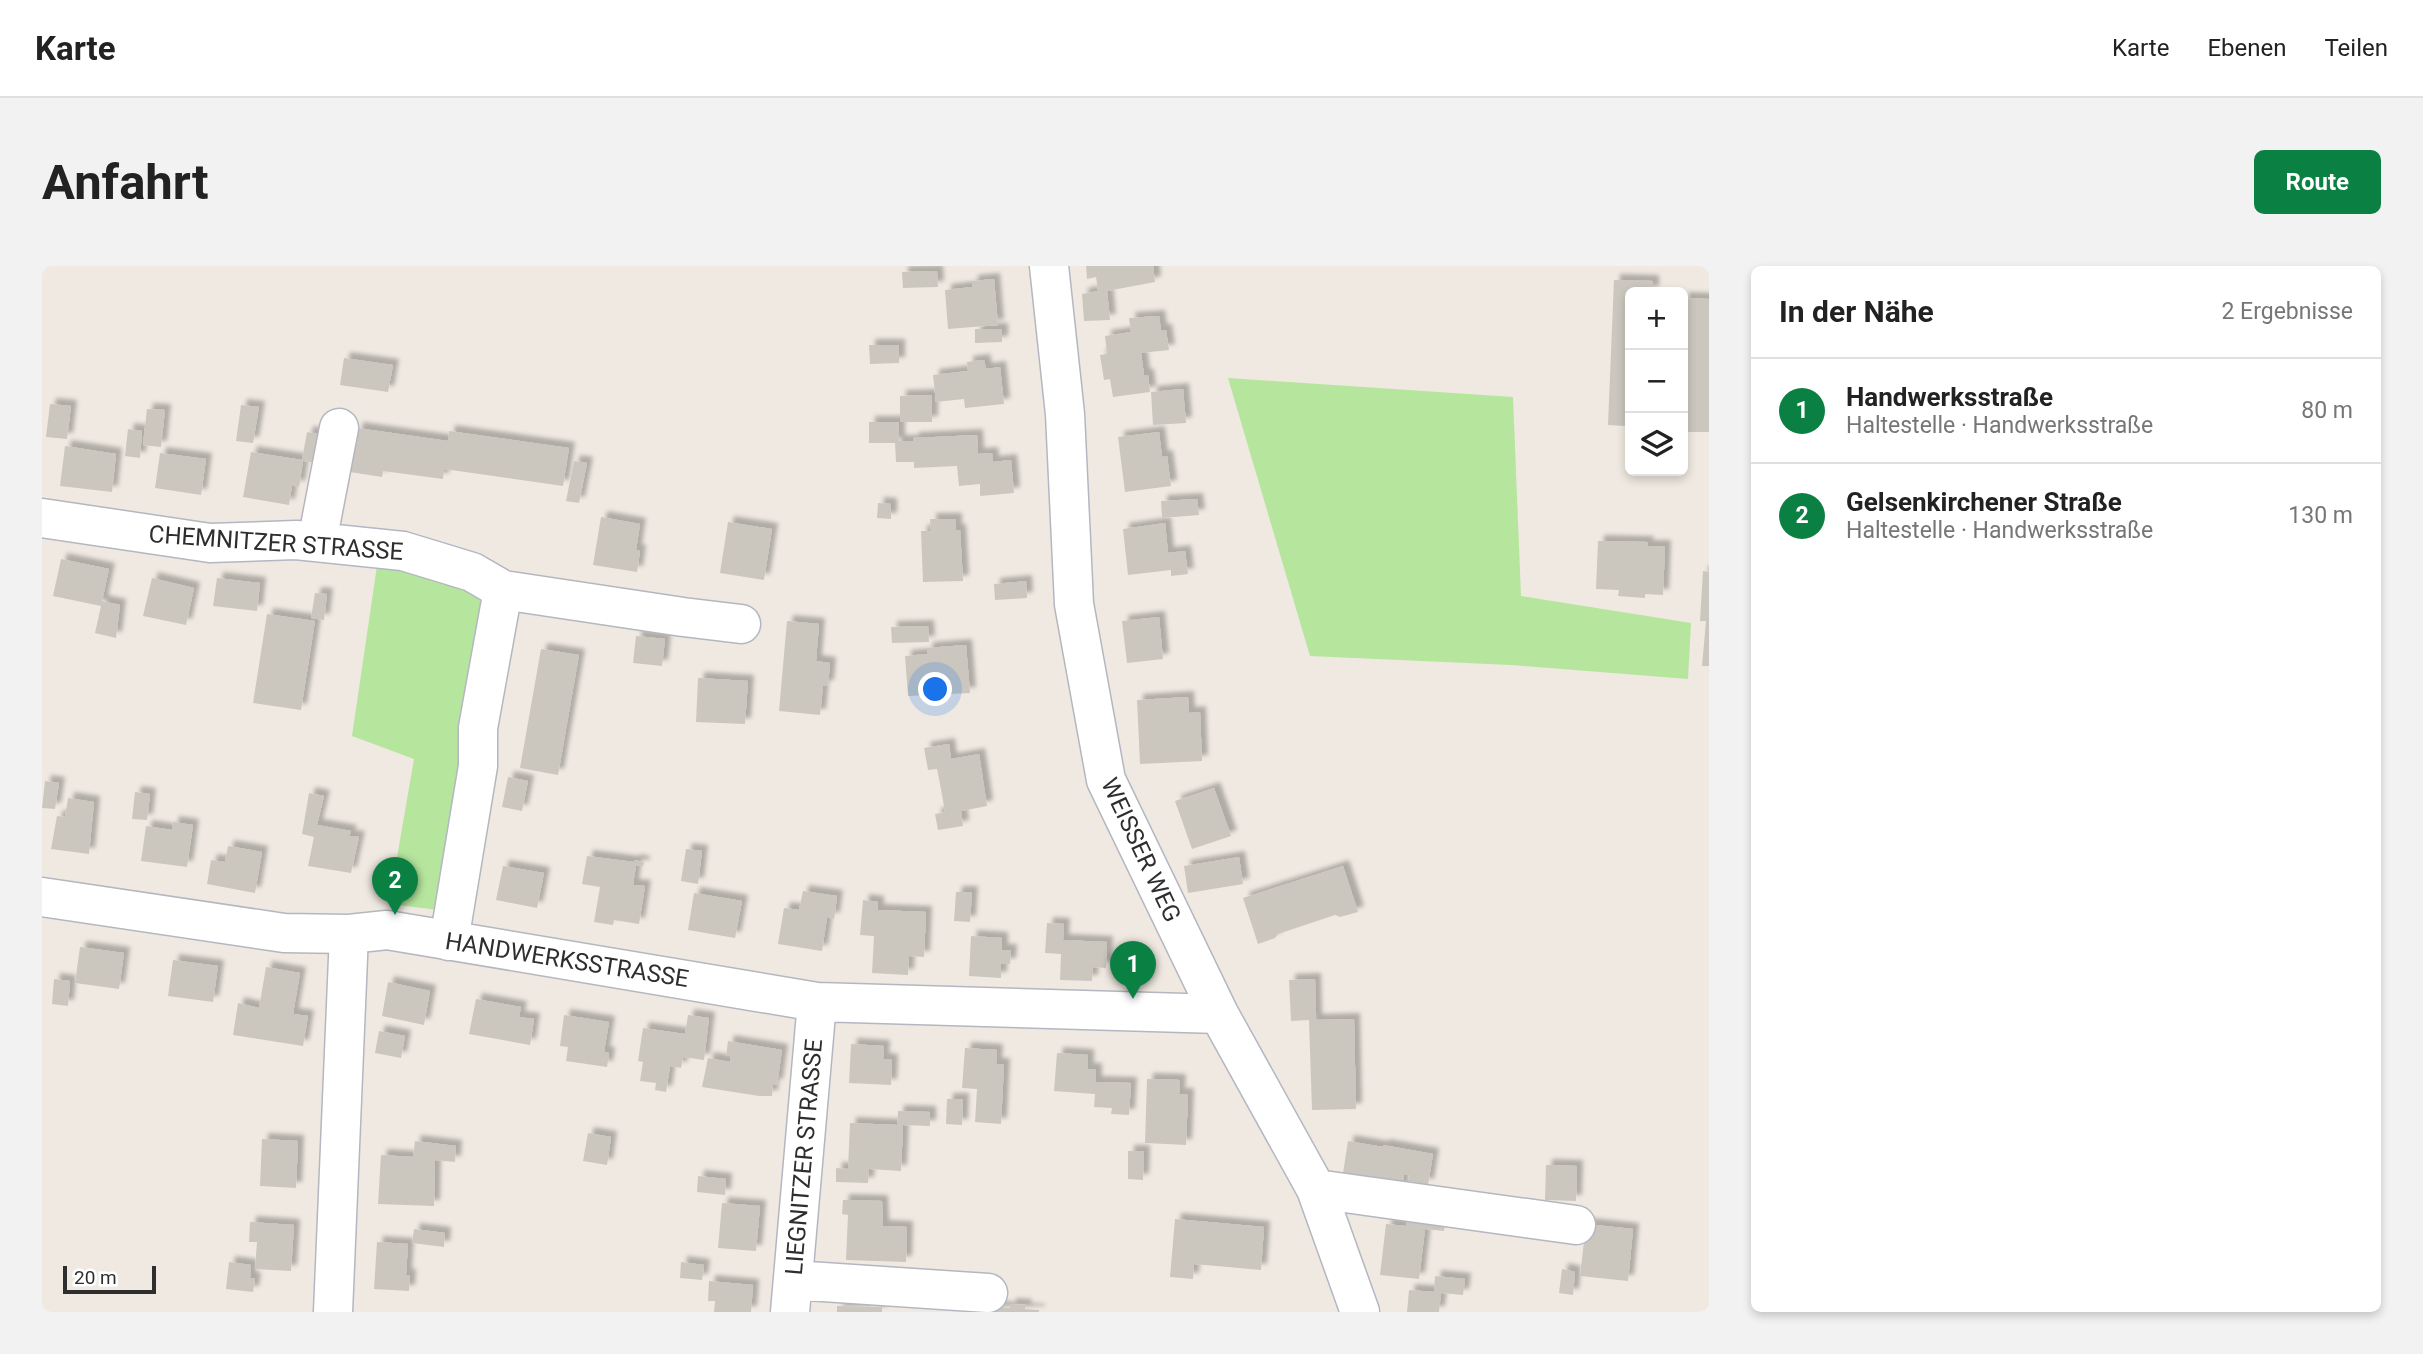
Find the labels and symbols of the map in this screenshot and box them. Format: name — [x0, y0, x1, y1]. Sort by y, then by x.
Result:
street label: CHEMNITZER STRASSE — [148, 520, 404, 566]
your location — [918, 672, 952, 706]
street label: WEISSER WEG — [1095, 774, 1187, 926]
pin: 2 — [372, 857, 418, 915]
street label: HANDWERKSSTRASSE — [443, 927, 691, 993]
pin: 1 — [1110, 941, 1156, 999]
street label: LIEGNITZER STRASSE — [780, 1038, 828, 1276]
scale bar — [63, 1263, 156, 1295]

